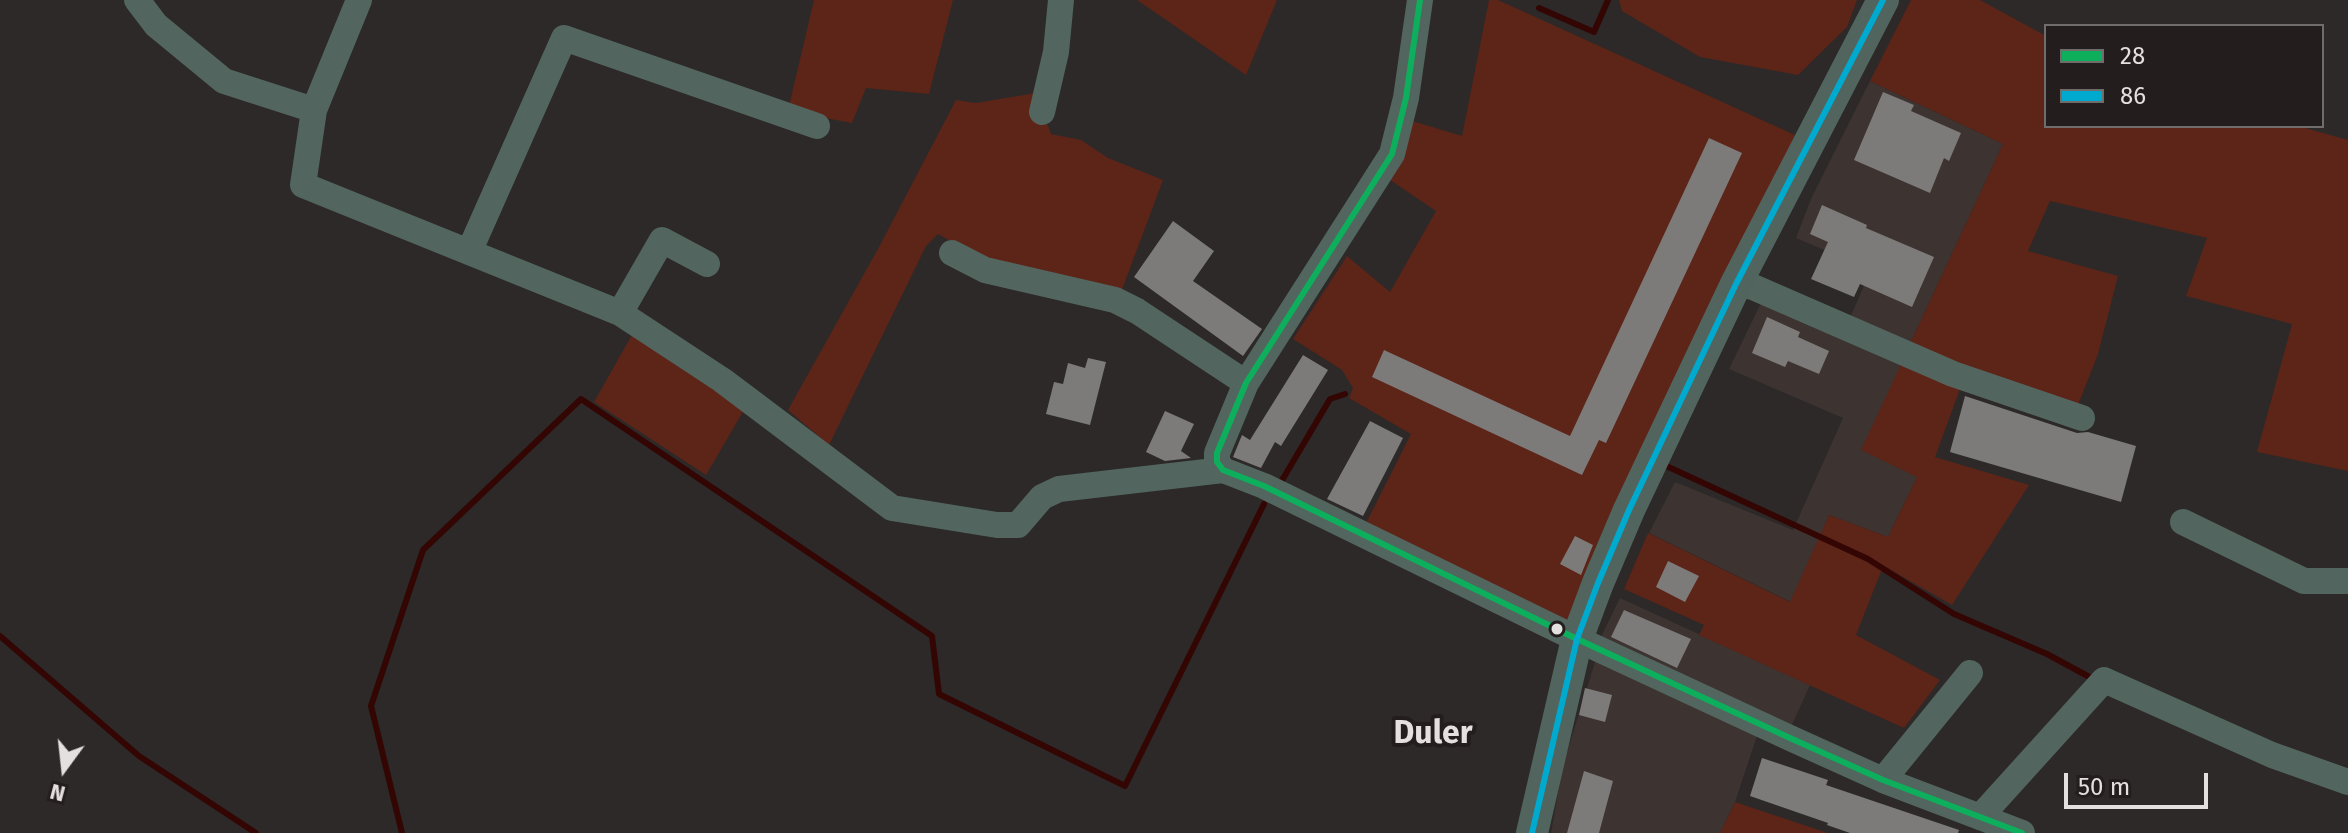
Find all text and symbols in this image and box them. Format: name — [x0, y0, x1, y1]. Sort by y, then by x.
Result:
legend — [2044, 24, 2324, 128]
text: 28 — [2120, 42, 2145, 70]
text: 86 — [2120, 82, 2146, 110]
unlabelled marker — [1549, 621, 1565, 637]
district label: Duler — [1394, 715, 1472, 753]
north arrow — [24, 729, 104, 809]
scale bar — [2068, 757, 2212, 807]
text: 50 m — [2078, 773, 2130, 801]
text: N — [47, 778, 68, 808]

